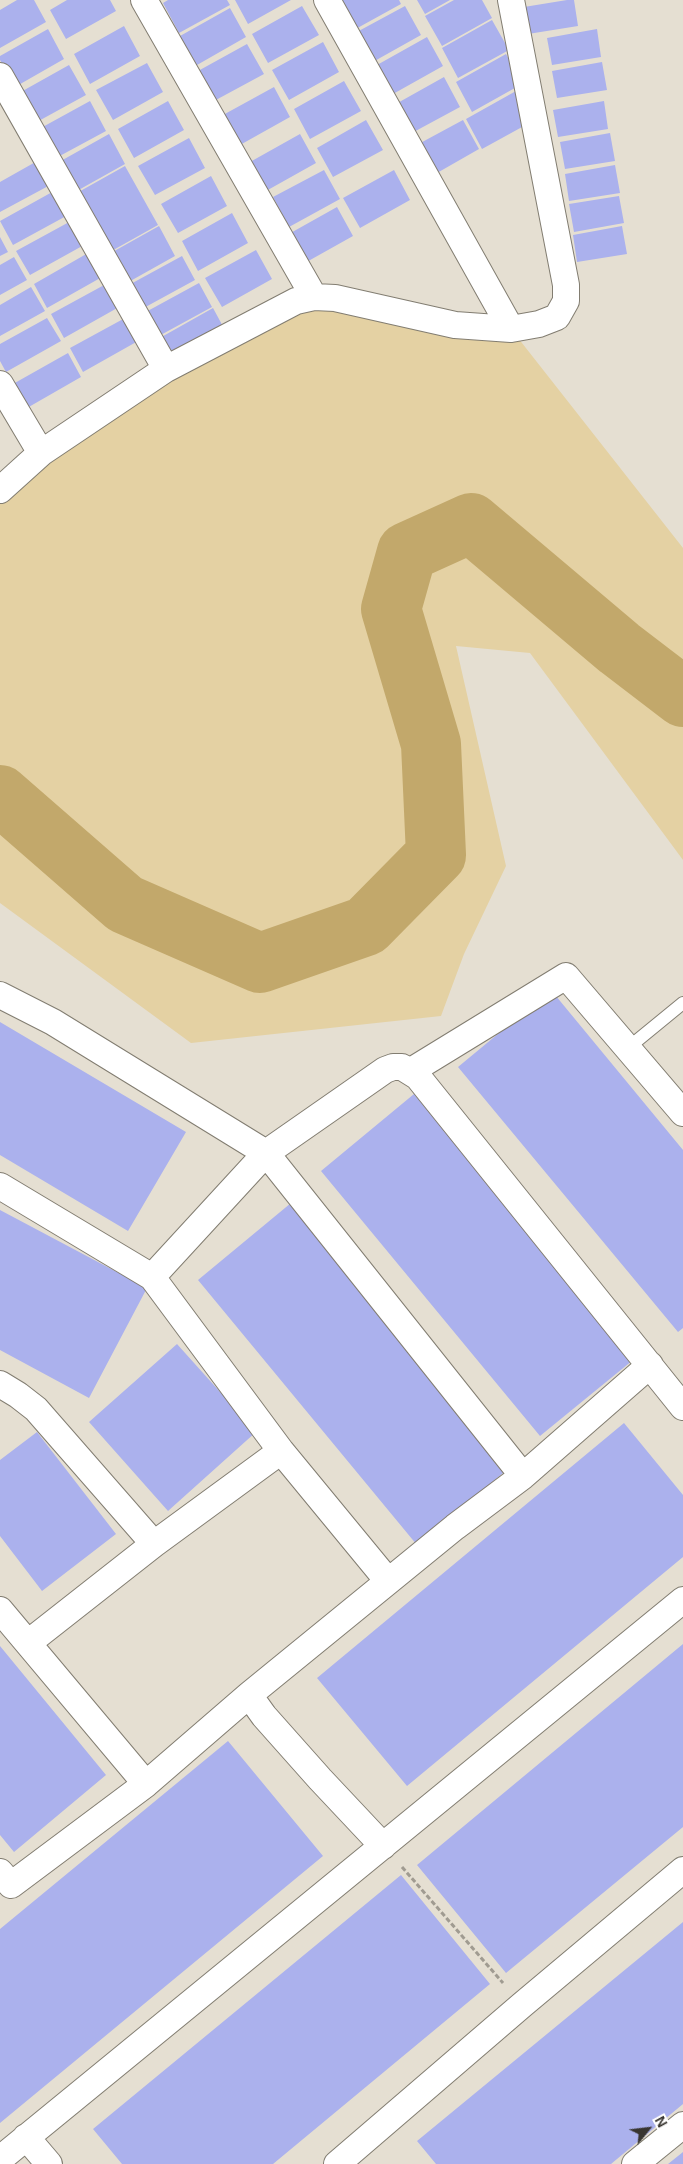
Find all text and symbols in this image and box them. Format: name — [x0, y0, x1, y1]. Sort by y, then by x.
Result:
north arrow — [623, 2104, 673, 2154]
text: N — [652, 2113, 671, 2130]

